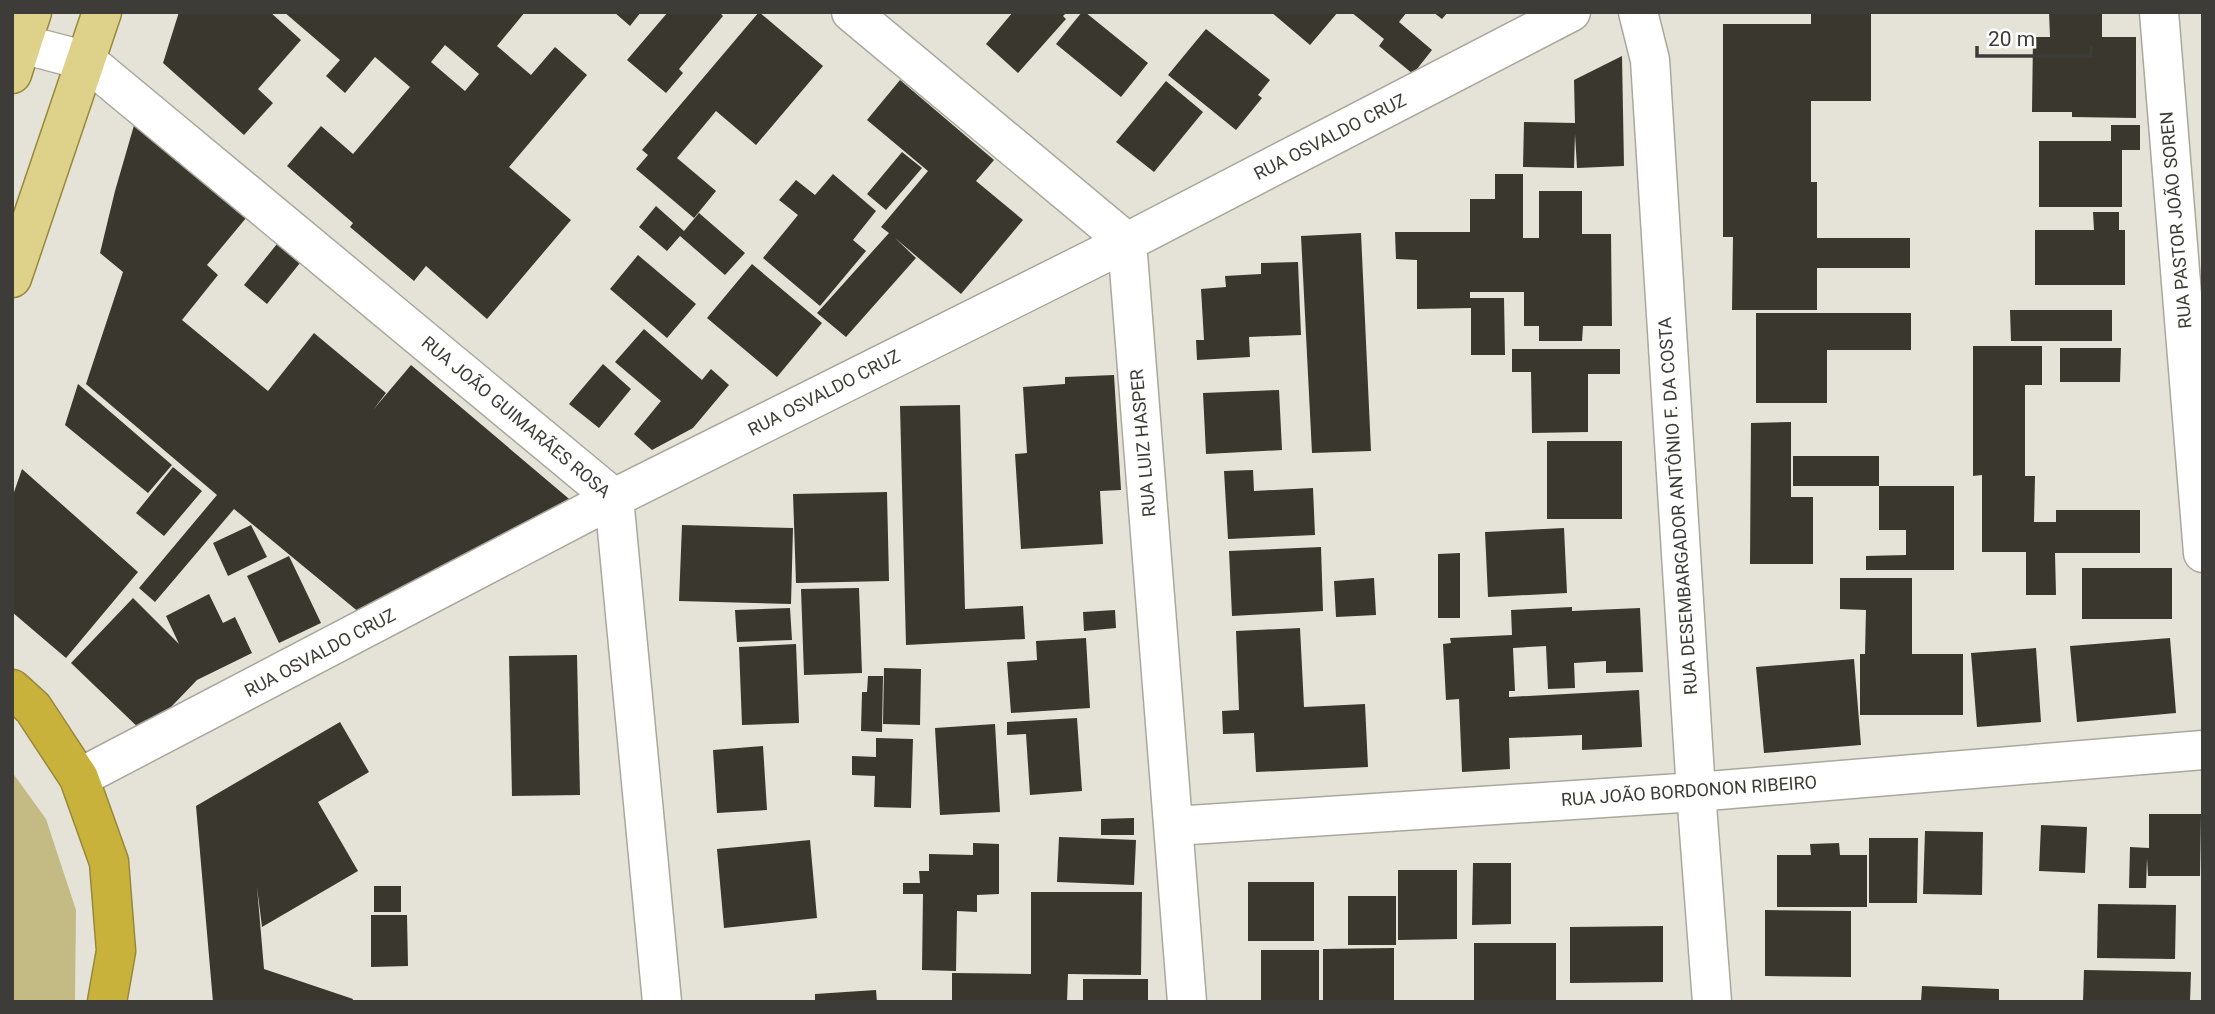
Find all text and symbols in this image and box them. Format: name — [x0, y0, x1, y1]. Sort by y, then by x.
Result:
scale bar — [1977, 14, 2091, 58]
text: 20 m — [1988, 27, 2035, 51]
street label: RUA OSVALDO CRUZ — [1250, 89, 1410, 184]
street label: RUA PASTOR JOÃO SOREN — [2156, 111, 2195, 329]
street label: RUA DESEMBARGADOR ANTÔNIO F. DA COSTA — [1654, 316, 1701, 696]
street label: RUA JOÃO GUIMARÃES ROSA — [418, 331, 615, 502]
street label: RUA OSVALDO CRUZ — [744, 345, 904, 440]
street label: RUA LUIZ HASPER — [1126, 368, 1159, 518]
street label: RUA OSVALDO CRUZ — [241, 604, 399, 701]
street label: RUA JOÃO BORDONON RIBEIRO — [1560, 771, 1818, 810]

